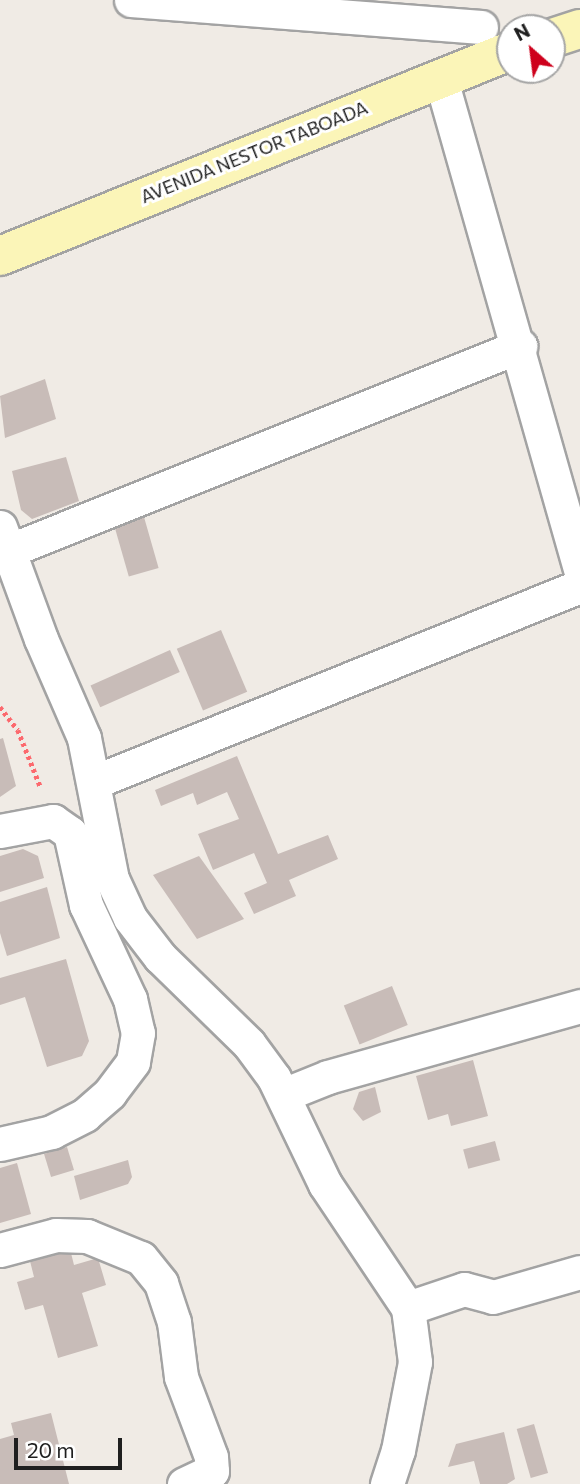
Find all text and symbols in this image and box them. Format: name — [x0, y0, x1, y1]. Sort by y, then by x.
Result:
north arrow — [496, 14, 566, 84]
text: N — [510, 18, 534, 45]
street label: AVENIDA NESTOR TABOADA — [137, 97, 371, 207]
scale bar — [18, 1424, 126, 1468]
text: 20 m — [27, 1437, 75, 1462]

